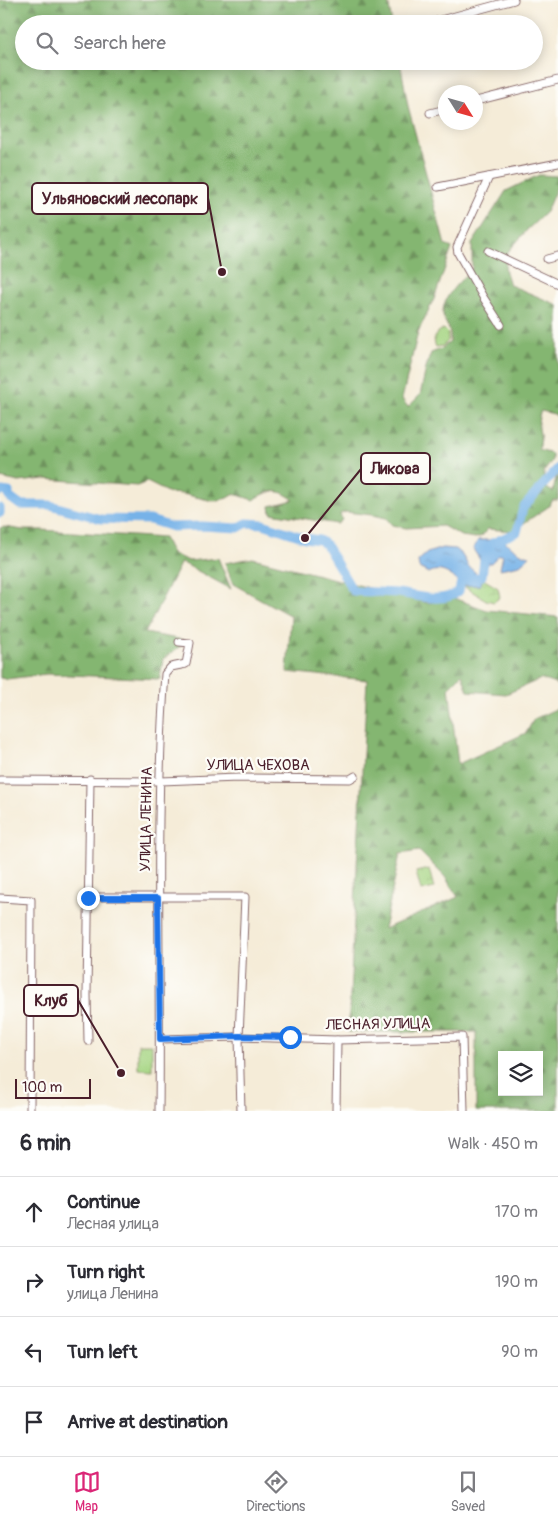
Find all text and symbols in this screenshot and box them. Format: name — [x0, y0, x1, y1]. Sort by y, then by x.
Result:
search box — [15, 15, 543, 70]
icon: search — [33, 29, 61, 57]
text: Search here — [73, 31, 166, 55]
north arrow — [438, 85, 483, 130]
callout: Ульяновский лесопарк — [32, 183, 208, 214]
text: Ульяновский лесопарк — [42, 189, 198, 209]
callout: Ликова — [361, 453, 430, 484]
text: Ликова — [370, 459, 420, 479]
street label: УЛИЦА ЧЕХОВА — [206, 756, 310, 775]
street label: УЛИЦА ЛЕНИНА — [136, 766, 157, 872]
route end — [77, 887, 100, 910]
callout: Клуб — [24, 985, 78, 1016]
text: Клуб — [34, 991, 69, 1011]
street label: ЛЕСНАЯ УЛИЦА — [325, 1014, 431, 1035]
route start — [279, 1026, 302, 1049]
map controls — [498, 1051, 543, 1096]
button: layers — [498, 1051, 543, 1096]
scale bar — [15, 1076, 91, 1099]
text: 100 m — [22, 1079, 62, 1096]
text: 6 min — [20, 1130, 71, 1157]
text: Walk · 450 m — [448, 1134, 538, 1154]
text: Continue — [67, 1190, 140, 1214]
icon: ahead — [20, 1198, 48, 1226]
text: 170 m — [495, 1202, 538, 1222]
text: Лесная улица — [67, 1214, 159, 1234]
text: Turn right — [67, 1260, 145, 1284]
icon: right — [20, 1268, 48, 1296]
text: 190 m — [495, 1272, 538, 1292]
text: улица Ленина — [67, 1284, 158, 1304]
icon: left — [20, 1338, 48, 1366]
text: Turn left — [67, 1340, 137, 1364]
text: 90 m — [501, 1342, 538, 1362]
icon: arrive — [20, 1408, 48, 1436]
text: Arrive at destination — [67, 1410, 228, 1434]
tab: Map — [73, 1468, 101, 1515]
tab: Directions — [246, 1468, 305, 1515]
tab: Saved — [451, 1468, 485, 1515]

